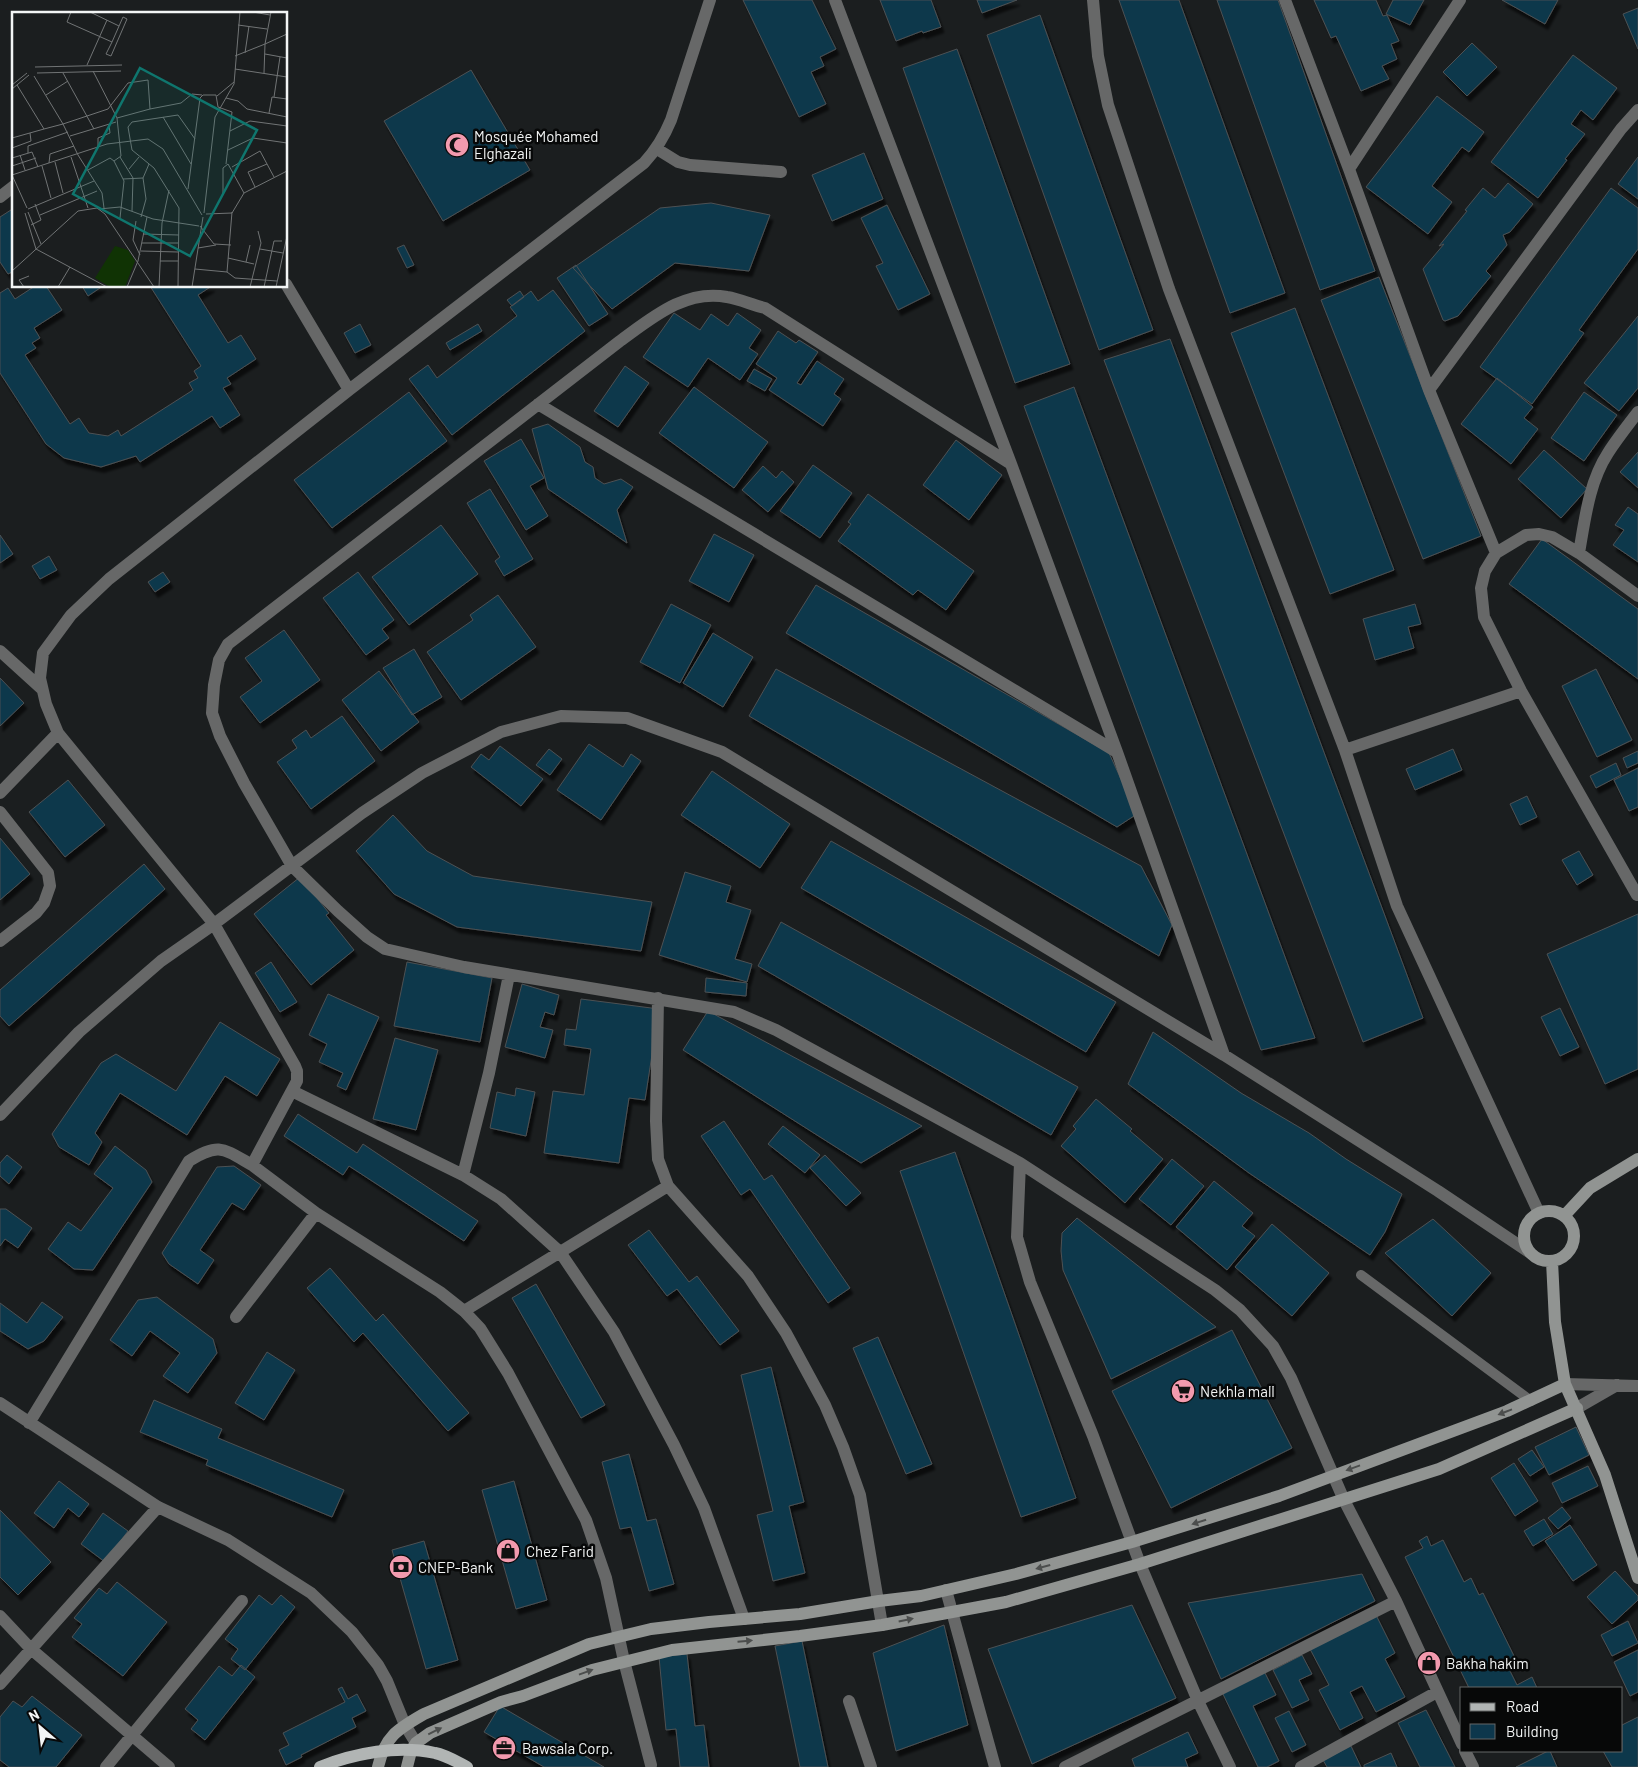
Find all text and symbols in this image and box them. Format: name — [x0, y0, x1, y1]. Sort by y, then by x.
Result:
inset map — [12, 12, 288, 288]
place label: Mosquée Mohamed Elghazali — [474, 127, 599, 162]
mosque icon: Mosquée Mohamed Elghazali — [444, 132, 470, 158]
supermarket icon: Nekhla mall — [1170, 1378, 1196, 1404]
place label: Nekhla mall — [1200, 1382, 1275, 1400]
one-way arrow — [1498, 1408, 1512, 1416]
one-way arrow — [1345, 1465, 1360, 1472]
one-way arrow — [1191, 1518, 1206, 1526]
shop icon: Chez Farid — [495, 1538, 521, 1564]
place label: Chez Farid — [526, 1542, 594, 1560]
bank icon: CNEP-Bank — [388, 1554, 414, 1580]
place label: CNEP-Bank — [418, 1558, 494, 1576]
one-way arrow — [1036, 1563, 1051, 1571]
one-way arrow — [899, 1616, 914, 1624]
one-way arrow — [738, 1637, 754, 1645]
shop icon: Bakha hakim — [1416, 1650, 1442, 1676]
place label: Bakha hakim — [1446, 1654, 1529, 1672]
one-way arrow — [579, 1668, 594, 1675]
legend — [1460, 1687, 1623, 1752]
text: Road — [1506, 1697, 1539, 1715]
north arrow — [15, 1702, 65, 1752]
text: N — [26, 1705, 42, 1725]
text: Building — [1506, 1722, 1559, 1740]
one-way arrow — [428, 1727, 442, 1735]
office icon: Bawsala Corp. — [491, 1735, 517, 1761]
place label: Bawsala Corp. — [522, 1739, 613, 1757]

